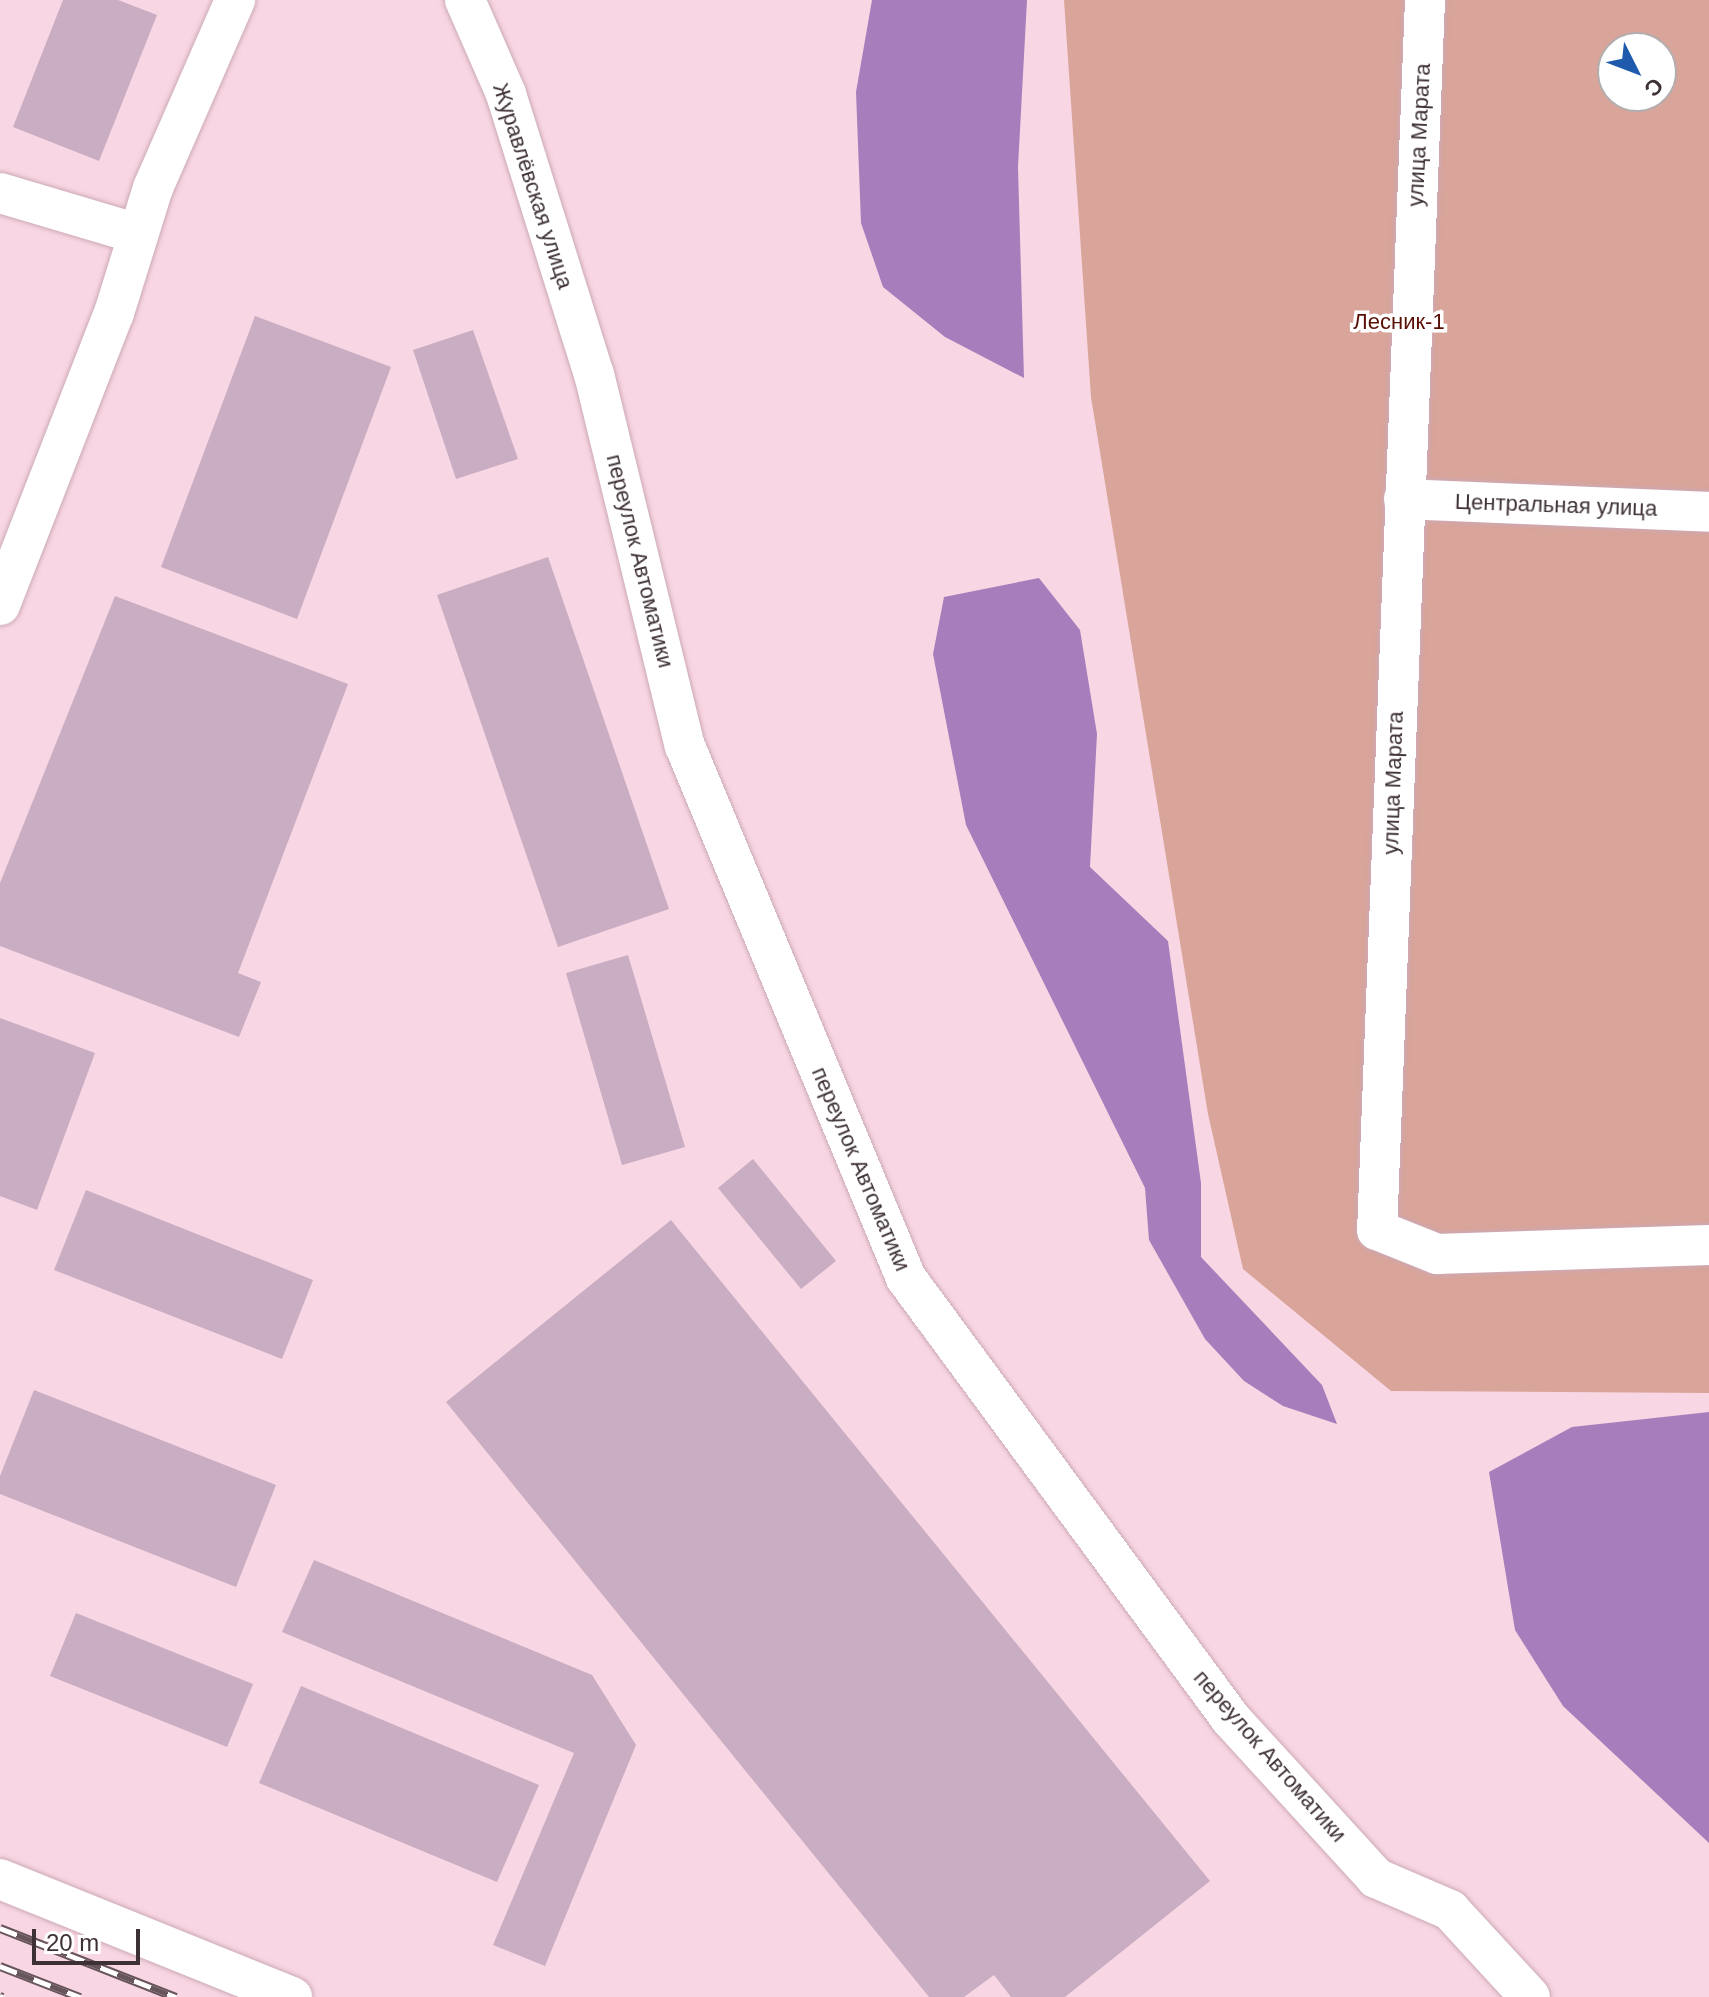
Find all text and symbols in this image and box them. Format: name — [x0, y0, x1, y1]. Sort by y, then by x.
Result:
north arrow — [1597, 32, 1677, 112]
street label: улица Марата — [1402, 63, 1436, 207]
text: С — [1639, 73, 1668, 101]
street label: Журавлёвская улица — [487, 80, 579, 292]
park label: Лесник-1 — [1353, 309, 1445, 335]
street label: переулок Автоматики — [601, 452, 679, 670]
street label: Центральная улица — [1454, 488, 1658, 522]
street label: улица Марата — [1377, 711, 1409, 855]
street label: переулок Автоматики — [806, 1063, 916, 1275]
street label: переулок Автоматики — [1188, 1665, 1352, 1847]
scale bar — [36, 1913, 144, 1963]
text: 20 m — [46, 1929, 99, 1956]

